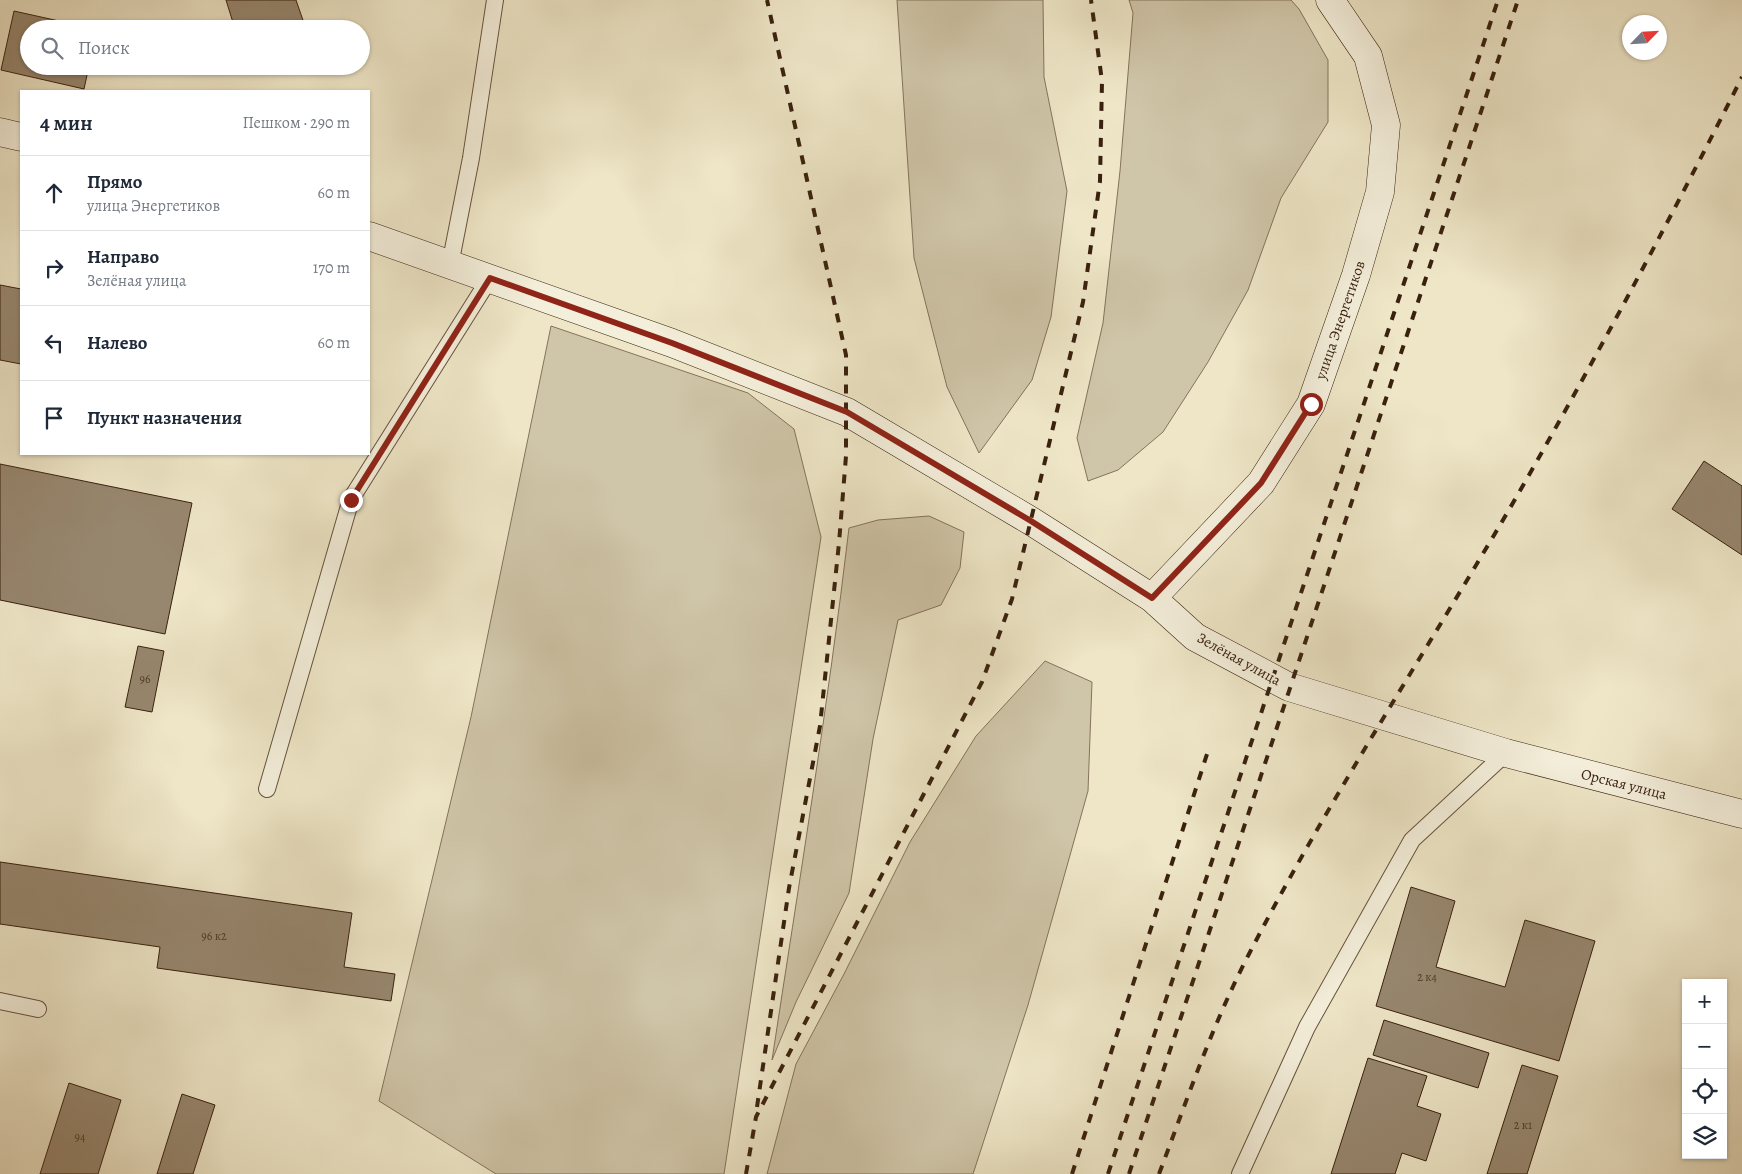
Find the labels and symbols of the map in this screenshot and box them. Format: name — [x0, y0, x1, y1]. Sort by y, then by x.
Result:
north arrow — [1622, 15, 1667, 60]
street label: улица Энергетиков — [1310, 258, 1370, 383]
route start — [1300, 393, 1323, 416]
route end — [340, 489, 363, 512]
street label: Зелёная улица — [1193, 628, 1285, 690]
house number: 96 — [139, 671, 151, 687]
street label: Орская улица — [1579, 764, 1669, 804]
house number: 96 к2 — [201, 928, 227, 944]
house number: 2 к4 — [1417, 969, 1437, 985]
house number: 2 к1 — [1514, 1117, 1532, 1133]
house number: 94 — [75, 1129, 86, 1145]

